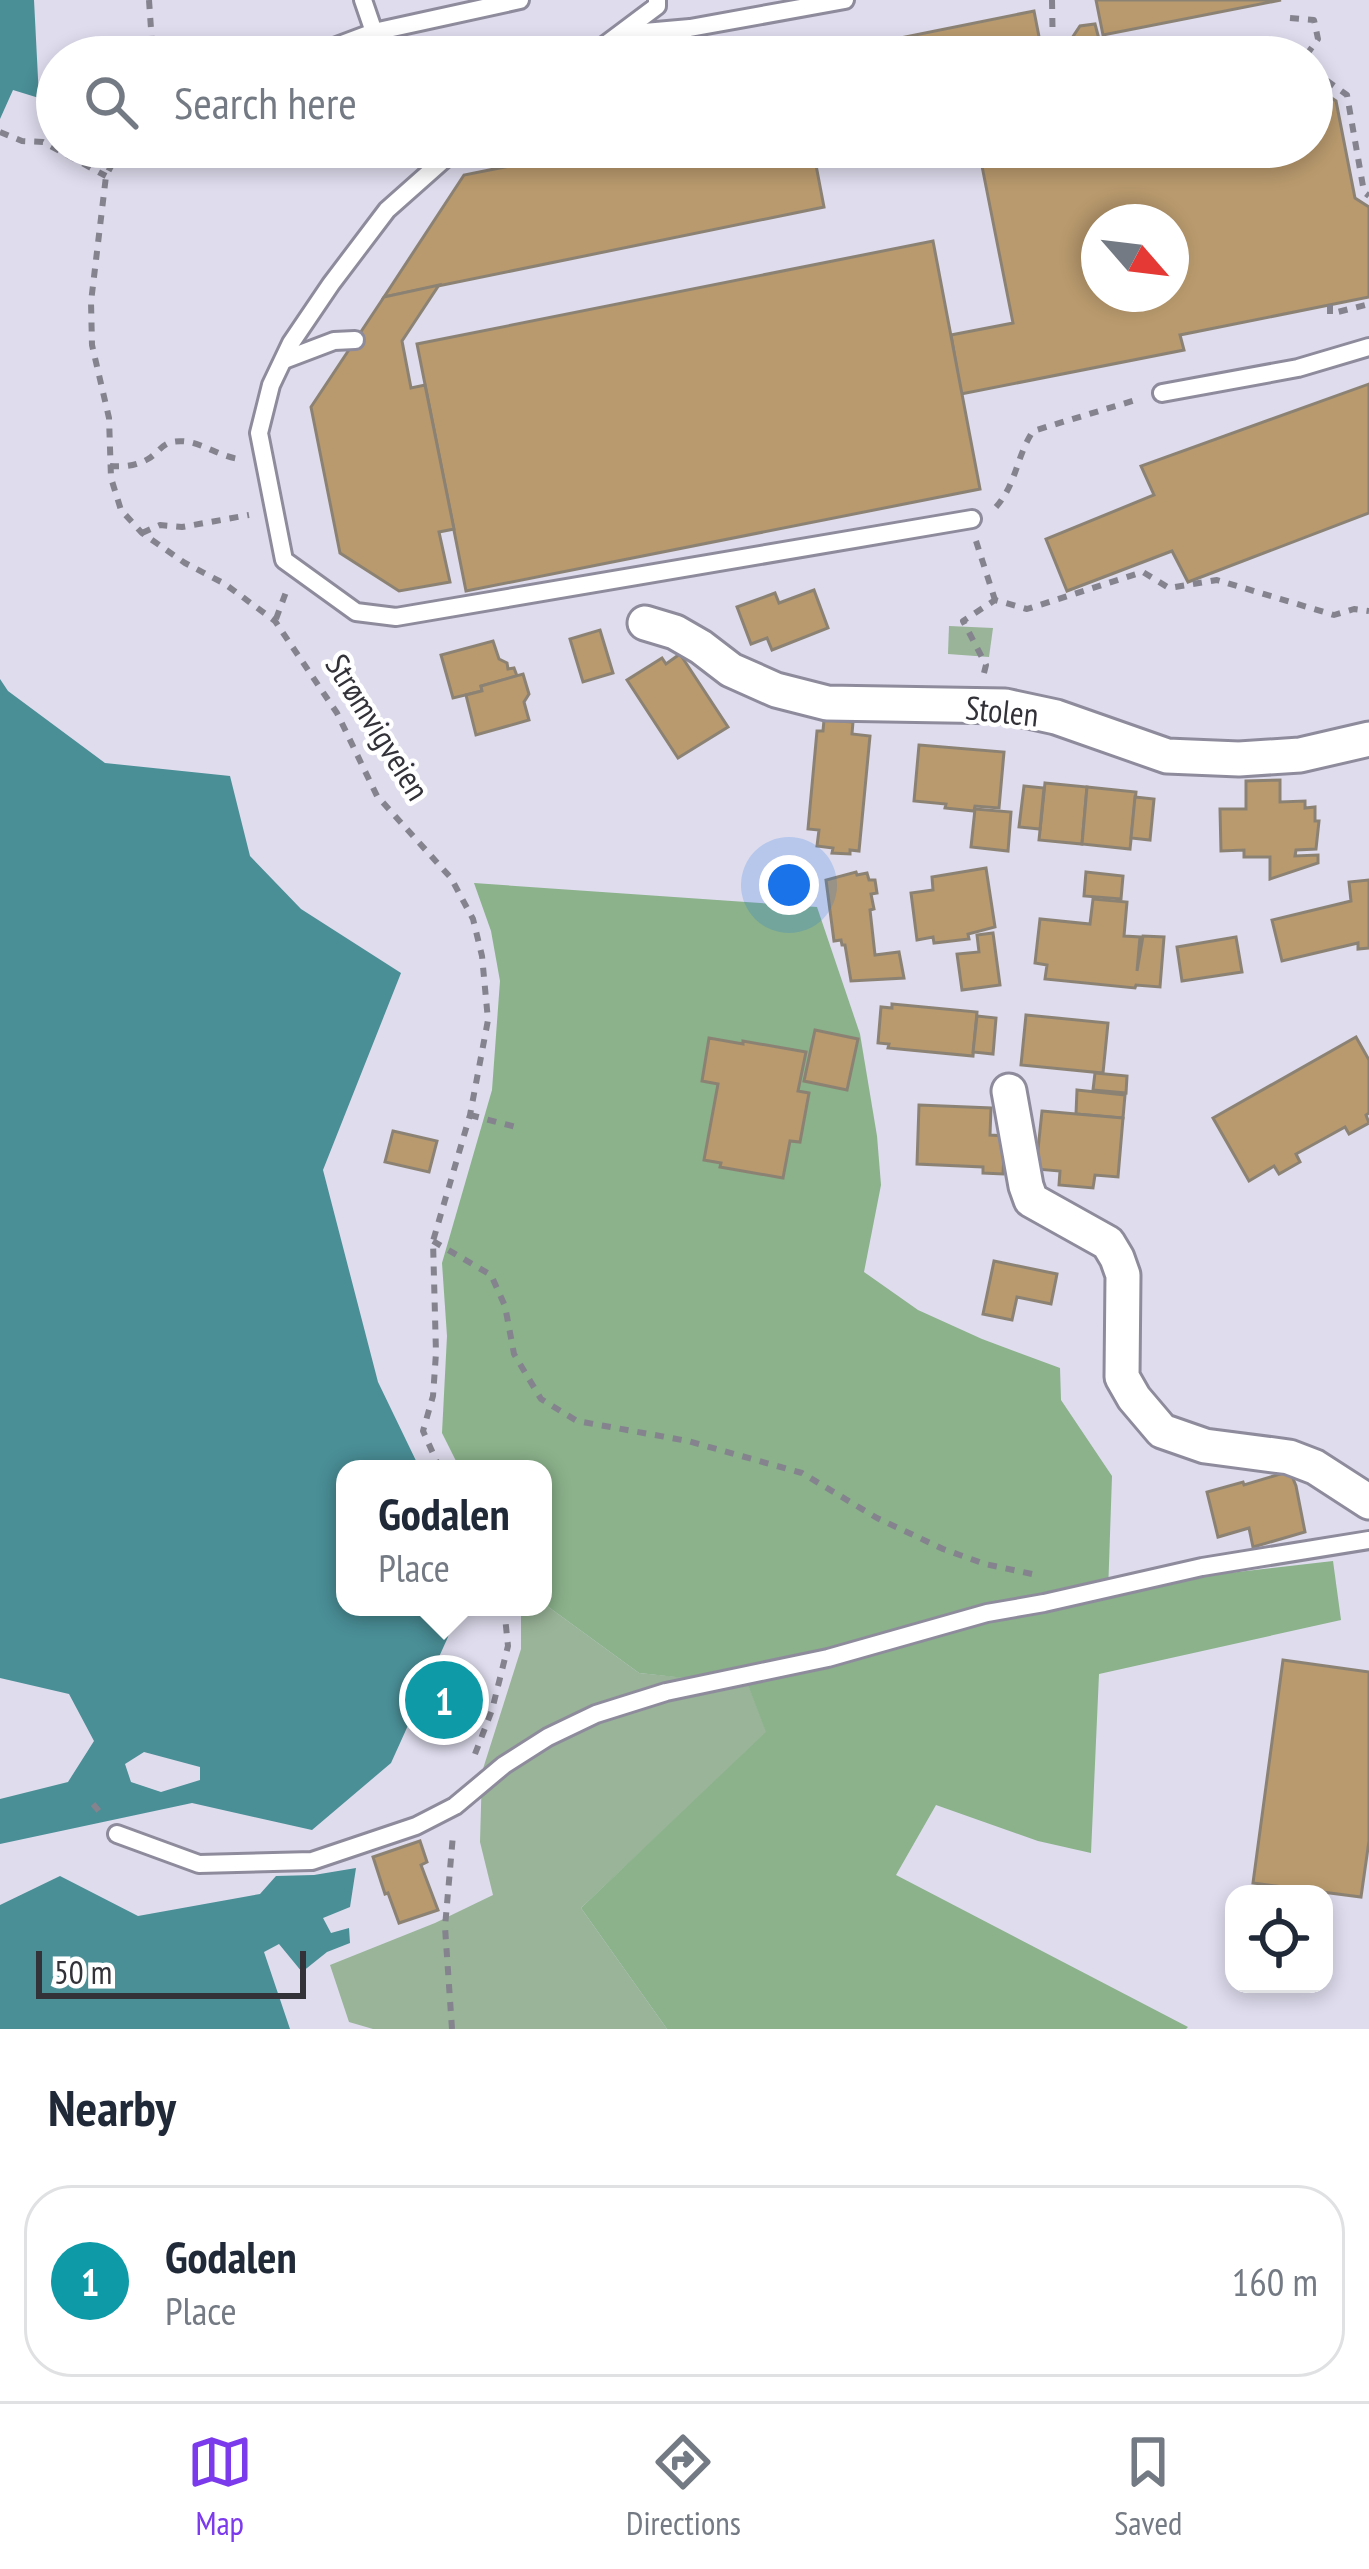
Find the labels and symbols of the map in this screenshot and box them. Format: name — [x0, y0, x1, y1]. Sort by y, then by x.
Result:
north arrow — [1081, 204, 1189, 312]
street label: Strømvigveien — [317, 646, 440, 808]
street label: Stolen — [964, 685, 1041, 736]
your location — [759, 855, 819, 915]
pin: 1 — [405, 1655, 483, 1745]
scale bar — [36, 1945, 306, 1998]

